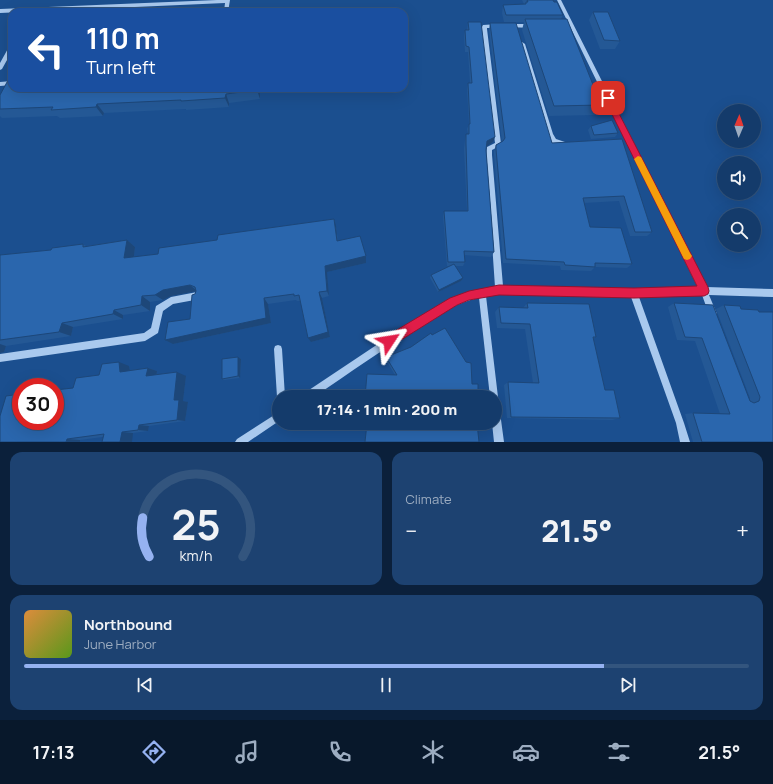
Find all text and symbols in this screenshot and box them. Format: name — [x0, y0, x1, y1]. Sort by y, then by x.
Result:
text: 110 m — [86, 19, 160, 57]
icon: left — [20, 24, 72, 76]
text: Turn left — [86, 55, 156, 79]
pin — [591, 81, 625, 115]
icon: arrive — [597, 87, 619, 109]
north arrow — [717, 104, 761, 148]
map controls — [717, 104, 761, 252]
button: sound — [717, 156, 761, 200]
button: search — [717, 208, 761, 252]
position arrow — [368, 320, 410, 362]
speed limit sign: 30 — [12, 378, 64, 430]
text: 17:14 · 1 min · 200 m — [317, 399, 457, 420]
text: Climate — [406, 490, 452, 508]
text: 25 — [171, 495, 220, 551]
text: 21.5° — [541, 510, 613, 551]
text: − — [406, 516, 417, 546]
text: + — [736, 516, 749, 546]
text: km/h — [179, 545, 212, 564]
text: Northbound — [84, 614, 172, 635]
text: June Harbor — [84, 635, 157, 653]
icon: previous — [134, 674, 156, 696]
icon: pause — [375, 674, 397, 696]
icon: next — [617, 674, 639, 696]
icon: directions — [140, 738, 168, 766]
icon: music — [233, 738, 261, 766]
icon: phone — [326, 738, 354, 766]
icon: climate — [419, 738, 447, 766]
icon: car — [512, 738, 540, 766]
icon: filters — [605, 738, 633, 766]
text: 17:13 — [33, 740, 75, 764]
text: 21.5° — [698, 740, 740, 764]

